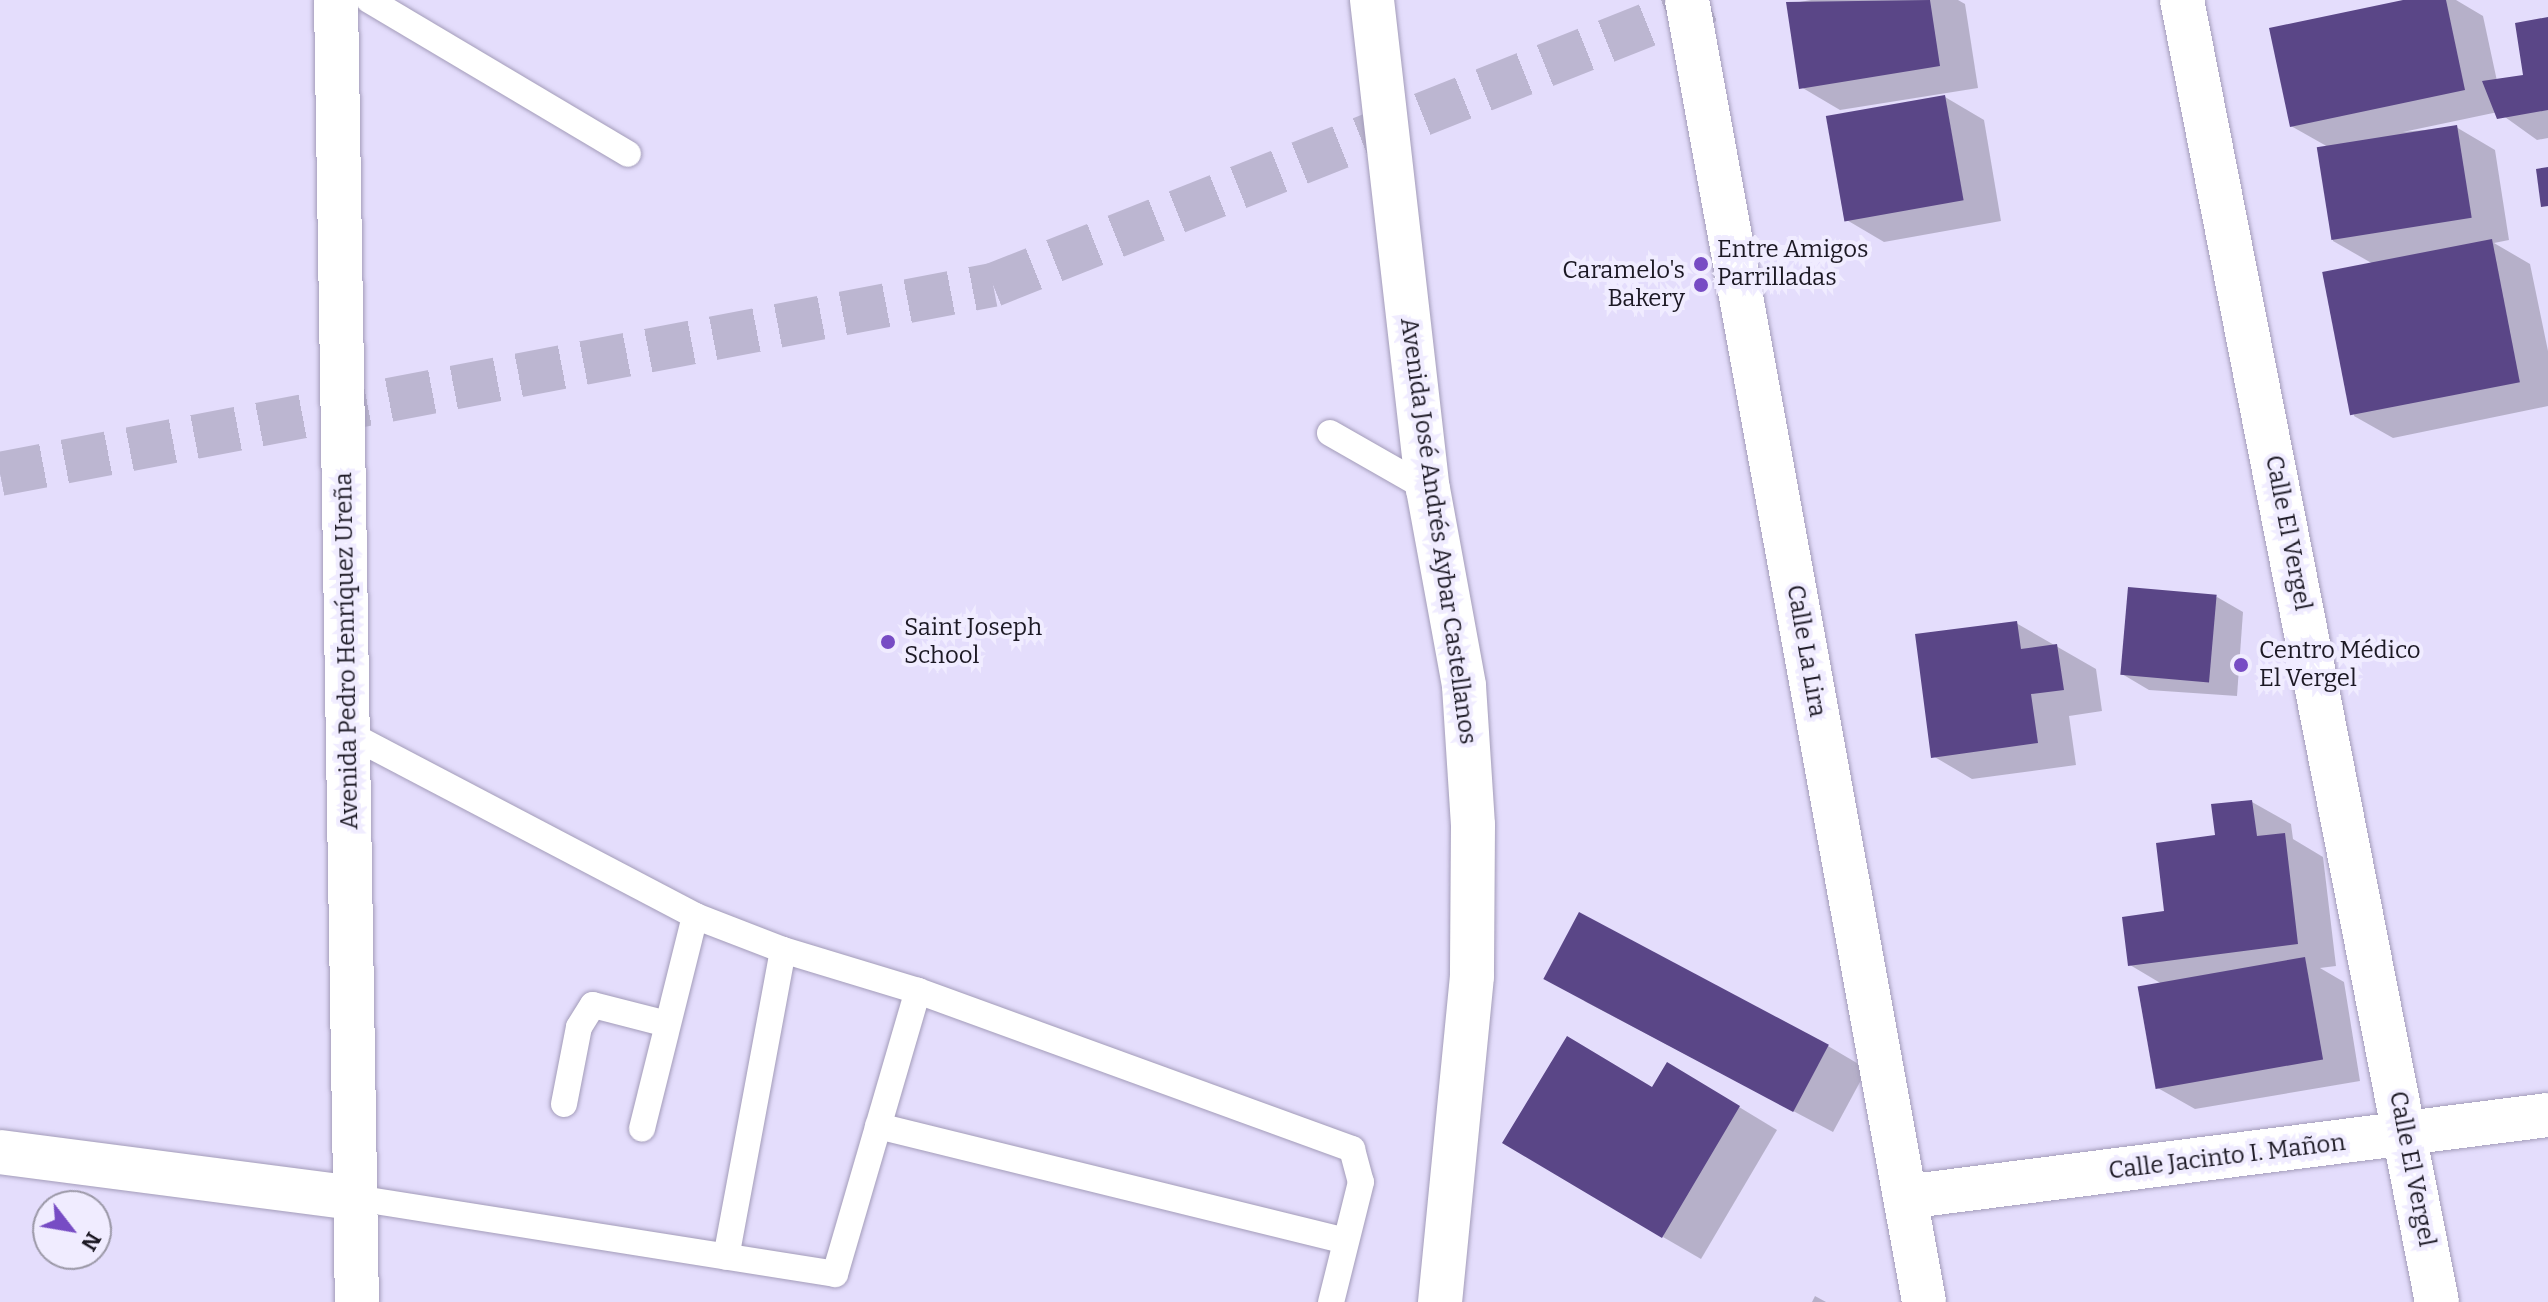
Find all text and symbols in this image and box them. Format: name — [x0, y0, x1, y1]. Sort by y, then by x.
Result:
place label: Entre Amigos Parrilladas — [1717, 236, 1868, 292]
marker: Entre Amigos Parrilladas — [1692, 255, 1710, 273]
place label: Caramelo's Bakery — [1562, 257, 1685, 313]
marker: Caramelo's Bakery — [1692, 276, 1710, 294]
street label: Avenida José Andrés Aybar Castellanos — [1394, 316, 1482, 746]
street label: Calle El Vergel — [2259, 453, 2317, 613]
street label: Avenida Pedro Henríquez Ureña — [329, 472, 365, 830]
street label: Calle La Lira — [1780, 583, 1832, 719]
place label: Saint Joseph School — [904, 614, 1042, 670]
marker: Saint Joseph School — [879, 633, 897, 651]
place label: Centro Médico El Vergel — [2259, 637, 2421, 693]
marker: Centro Médico El Vergel — [2230, 654, 2252, 676]
street label: Calle El Vergel — [2383, 1089, 2441, 1249]
street label: Calle Jacinto I. Mañon — [2107, 1128, 2347, 1186]
north arrow — [32, 1190, 112, 1270]
text: N — [75, 1227, 107, 1256]

